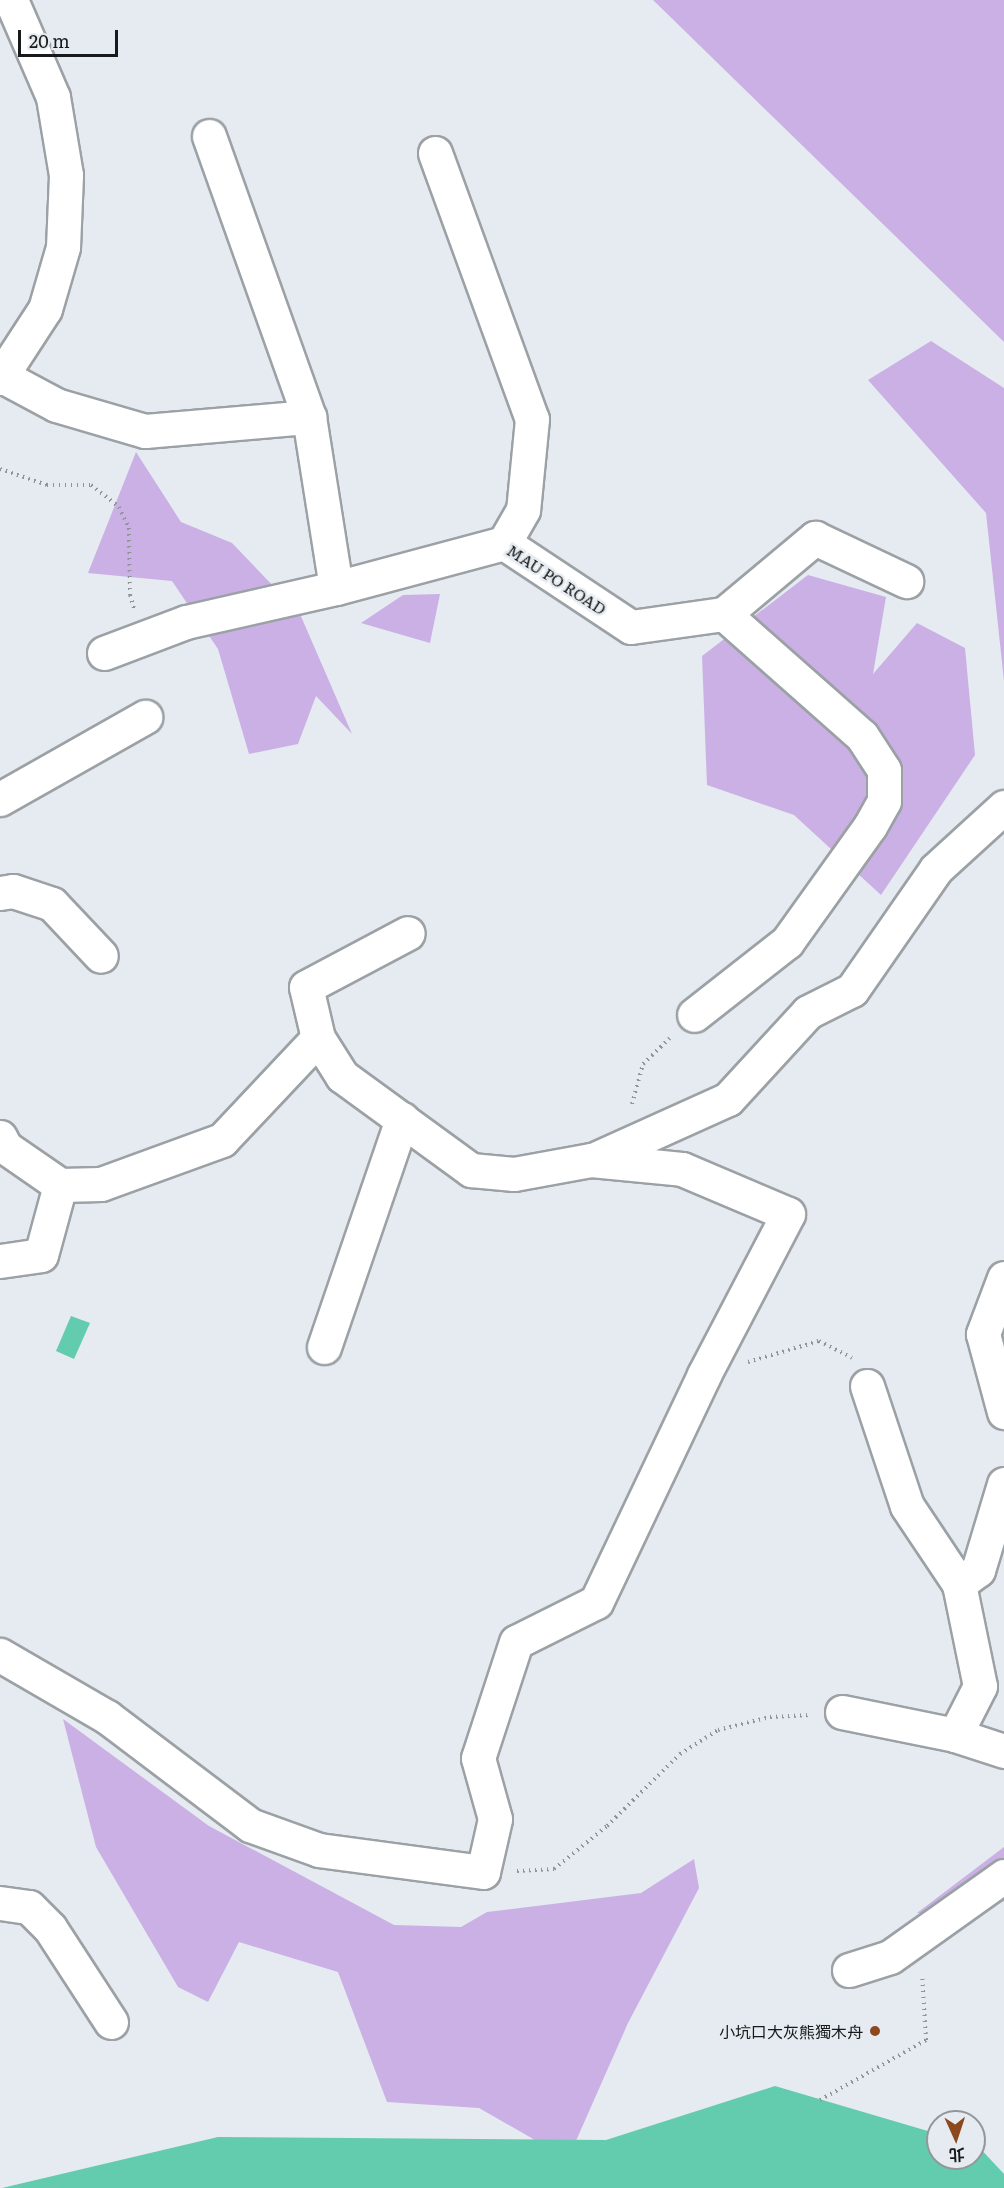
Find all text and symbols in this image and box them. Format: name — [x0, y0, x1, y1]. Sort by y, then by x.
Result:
scale bar — [21, 18, 122, 56]
text: 20 m — [29, 27, 70, 54]
street label: MAU PO ROAD — [504, 540, 610, 618]
place label: 小坑口大灰熊獨木舟 — [719, 2021, 863, 2041]
marker: 小坑口大灰熊獨木舟 — [868, 2024, 882, 2038]
north arrow — [926, 2110, 986, 2170]
text: 北 — [948, 2144, 965, 2168]

